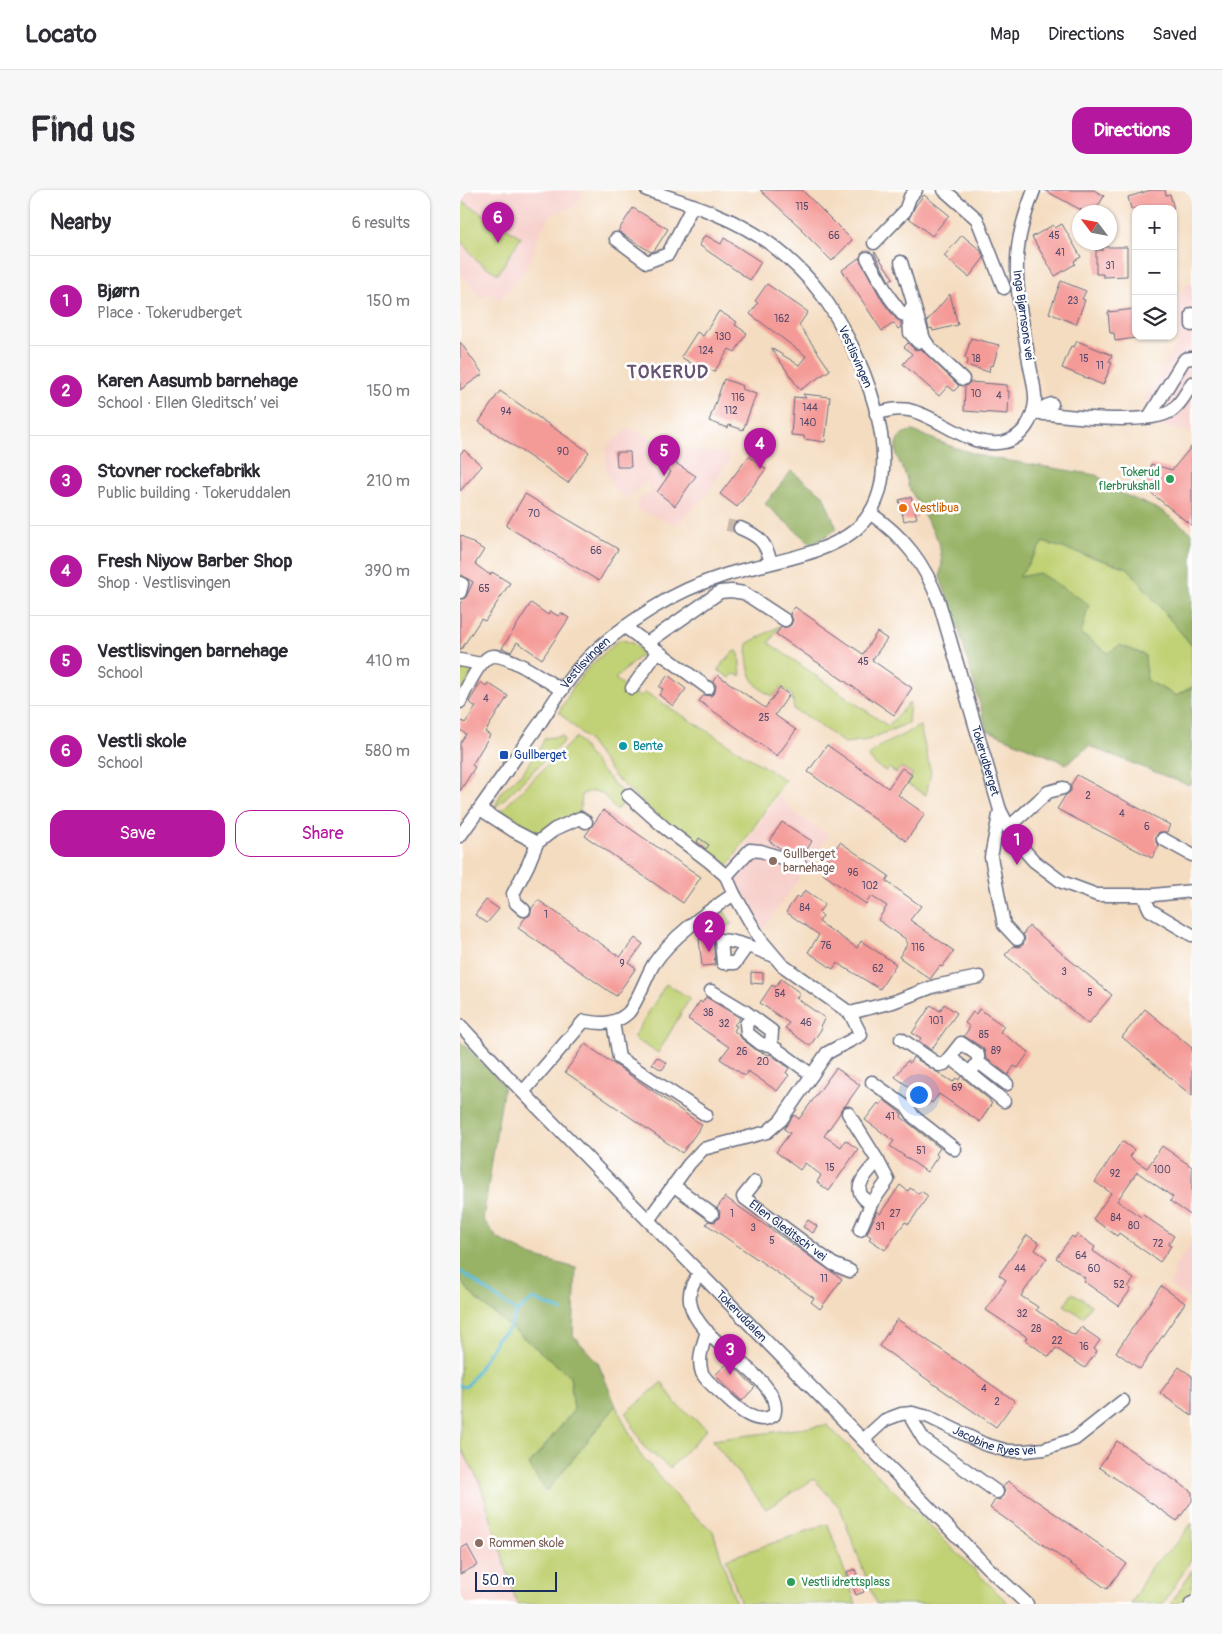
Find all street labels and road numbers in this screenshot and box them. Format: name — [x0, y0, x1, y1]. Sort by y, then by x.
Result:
street label: Inga Bjørnsons vei — [1009, 269, 1037, 361]
street label: Vestlisvingen — [835, 324, 875, 391]
street label: Vestlisvingen — [557, 633, 613, 692]
street label: Tokerudberget — [968, 724, 1003, 798]
street label: Ellen Gleditsch’ vei — [746, 1197, 829, 1264]
street label: Tokeruddalen — [713, 1287, 770, 1345]
street label: Jacobine Ryes vei — [950, 1422, 1036, 1459]

